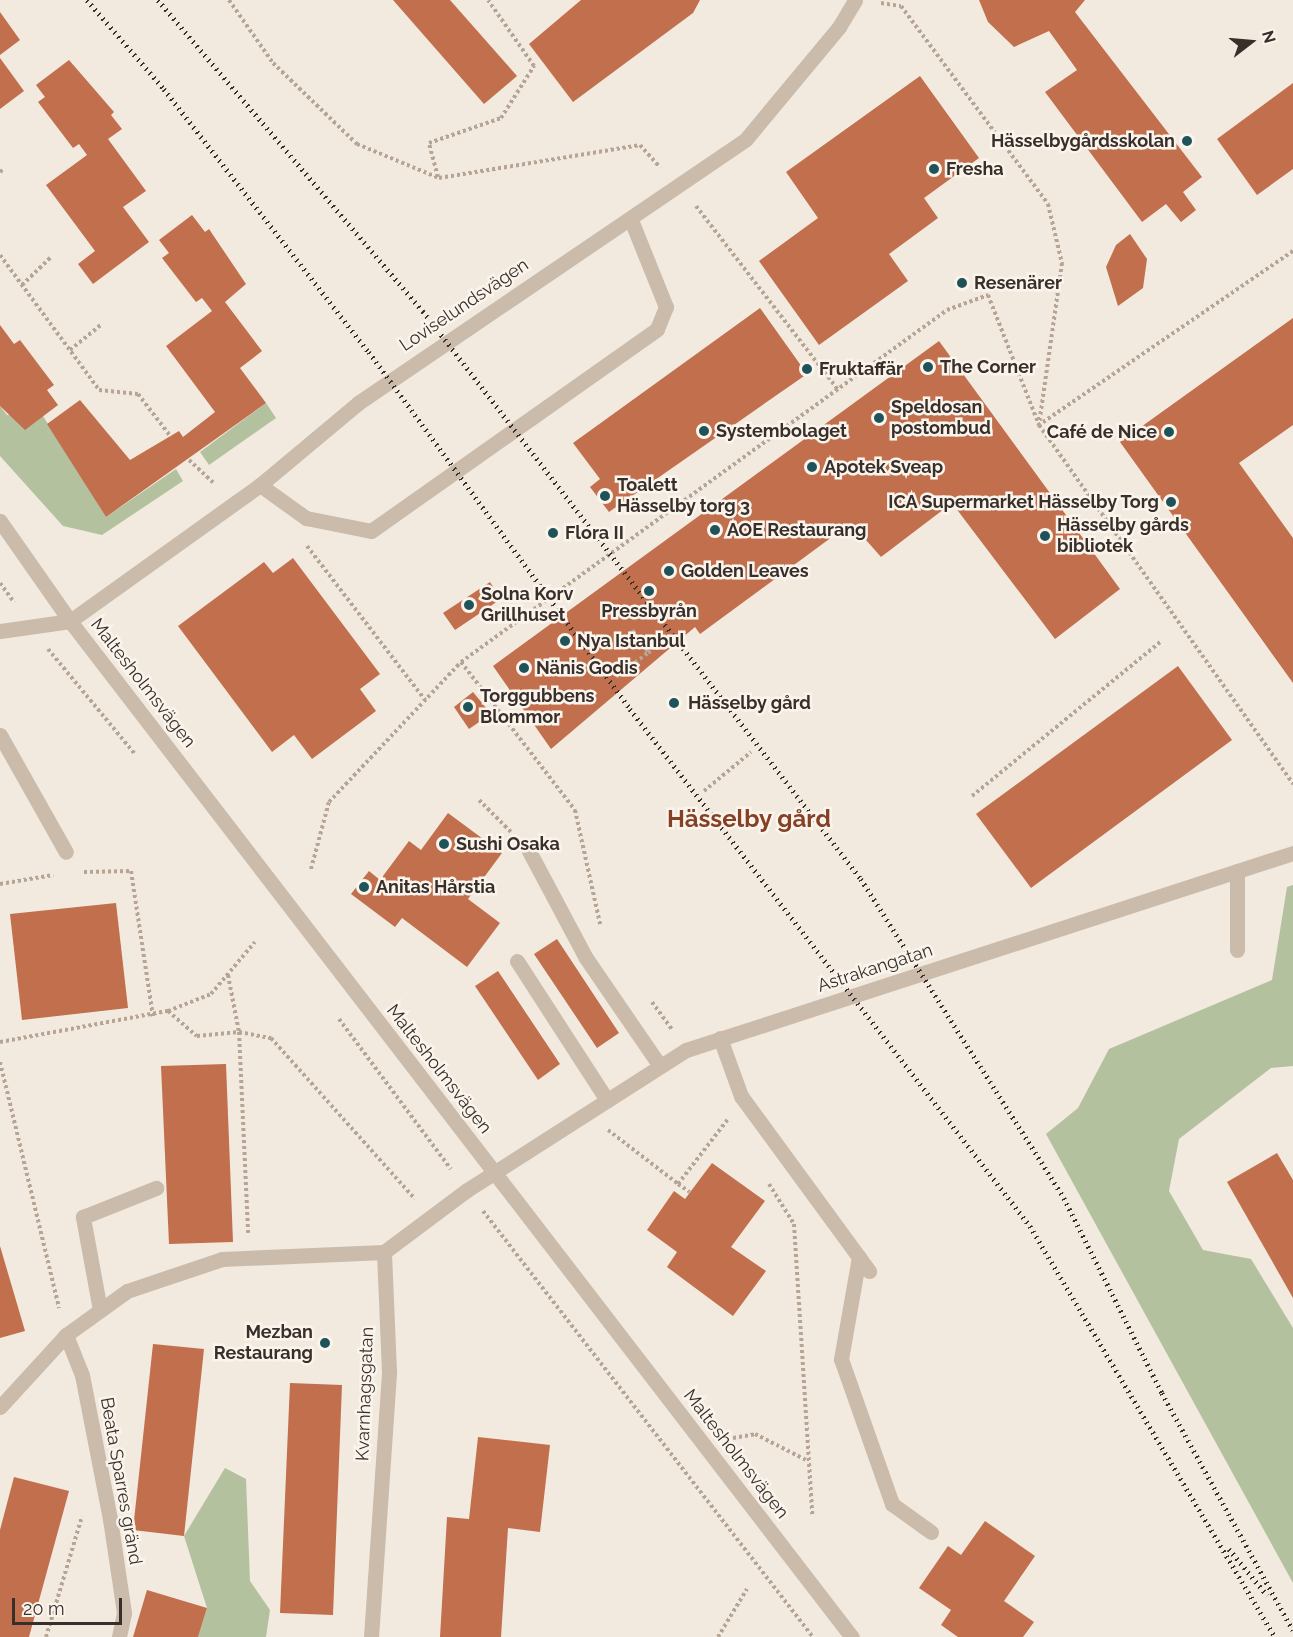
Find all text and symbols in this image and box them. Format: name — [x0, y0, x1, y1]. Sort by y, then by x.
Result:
north arrow — [1221, 12, 1281, 72]
text: N — [1258, 28, 1280, 45]
place label: Hässelbygårdsskolan — [991, 130, 1175, 152]
marker: Hässelbygårdsskolan — [1180, 134, 1194, 148]
place label: Fresha — [946, 158, 1004, 180]
marker: Fresha — [927, 162, 941, 176]
street label: Loviselundsvägen — [396, 254, 532, 356]
place label: Resenärer — [974, 272, 1062, 294]
marker: Resenärer — [955, 276, 969, 290]
place label: The Corner — [940, 356, 1036, 378]
place label: Fruktaffär — [819, 358, 903, 380]
marker: The Corner — [921, 360, 935, 374]
marker: Fruktaffär — [800, 362, 814, 376]
place label: Speldosan postombud — [891, 397, 991, 440]
marker: Speldosan postombud — [872, 411, 886, 425]
place label: Systembolaget — [716, 420, 847, 442]
place label: Café de Nice — [1047, 421, 1157, 443]
marker: Systembolaget — [697, 424, 711, 438]
marker: Café de Nice — [1162, 425, 1176, 439]
place label: Apotek Sveap — [824, 456, 943, 478]
marker: Apotek Sveap — [805, 460, 819, 474]
place label: Toalett Hässelby torg 3 — [617, 475, 751, 518]
marker: Toalett Hässelby torg 3 — [598, 489, 612, 503]
place label: ICA Supermarket Hässelby Torg — [887, 491, 1159, 513]
marker: ICA Supermarket Hässelby Torg — [1164, 495, 1178, 509]
place label: Hässelby gårds bibliotek — [1057, 515, 1189, 558]
place label: AOE Restaurang — [727, 519, 867, 541]
place label: Flora II — [565, 522, 624, 544]
marker: AOE Restaurang — [708, 523, 722, 537]
marker: Flora II — [546, 526, 560, 540]
marker: Hässelby gårds bibliotek — [1038, 529, 1052, 543]
place label: Golden Leaves — [681, 560, 809, 582]
marker: Golden Leaves — [662, 564, 676, 578]
place label: Solna Korv Grillhuset — [481, 584, 573, 626]
marker: Pressbyrån — [642, 584, 656, 598]
marker: Solna Korv Grillhuset — [462, 598, 476, 612]
place label: Pressbyrån — [601, 600, 697, 622]
street label: Maltesholmsvägen — [86, 614, 200, 752]
place label: Nya Istanbul — [577, 630, 685, 652]
marker: Nya Istanbul — [558, 634, 572, 648]
place label: Nänis Godis — [536, 657, 638, 679]
marker: Nänis Godis — [517, 661, 531, 675]
place label: Torggubbens Blommor — [480, 686, 594, 728]
place label: Hässelby gård — [688, 692, 811, 714]
marker: Hässelby gård — [665, 694, 683, 712]
marker: Torggubbens Blommor — [461, 700, 475, 714]
district label: Hässelby gård — [667, 805, 831, 833]
place label: Sushi Osaka — [456, 833, 560, 855]
marker: Sushi Osaka — [437, 837, 451, 851]
place label: Anitas Hårstia — [376, 876, 495, 898]
marker: Anitas Hårstia — [357, 880, 371, 894]
street label: Astrakangatan — [815, 939, 935, 997]
street label: Maltesholmsvägen — [382, 1000, 496, 1138]
place label: Mezban Restaurang — [214, 1322, 313, 1364]
street label: Kvarnhagsgatan — [352, 1327, 378, 1461]
marker: Mezban Restaurang — [318, 1336, 332, 1350]
street label: Maltesholmsvägen — [679, 1385, 793, 1523]
street label: Beata Sparres gränd — [96, 1396, 146, 1566]
scale bar — [15, 1586, 124, 1624]
text: 20 m — [23, 1598, 65, 1619]

